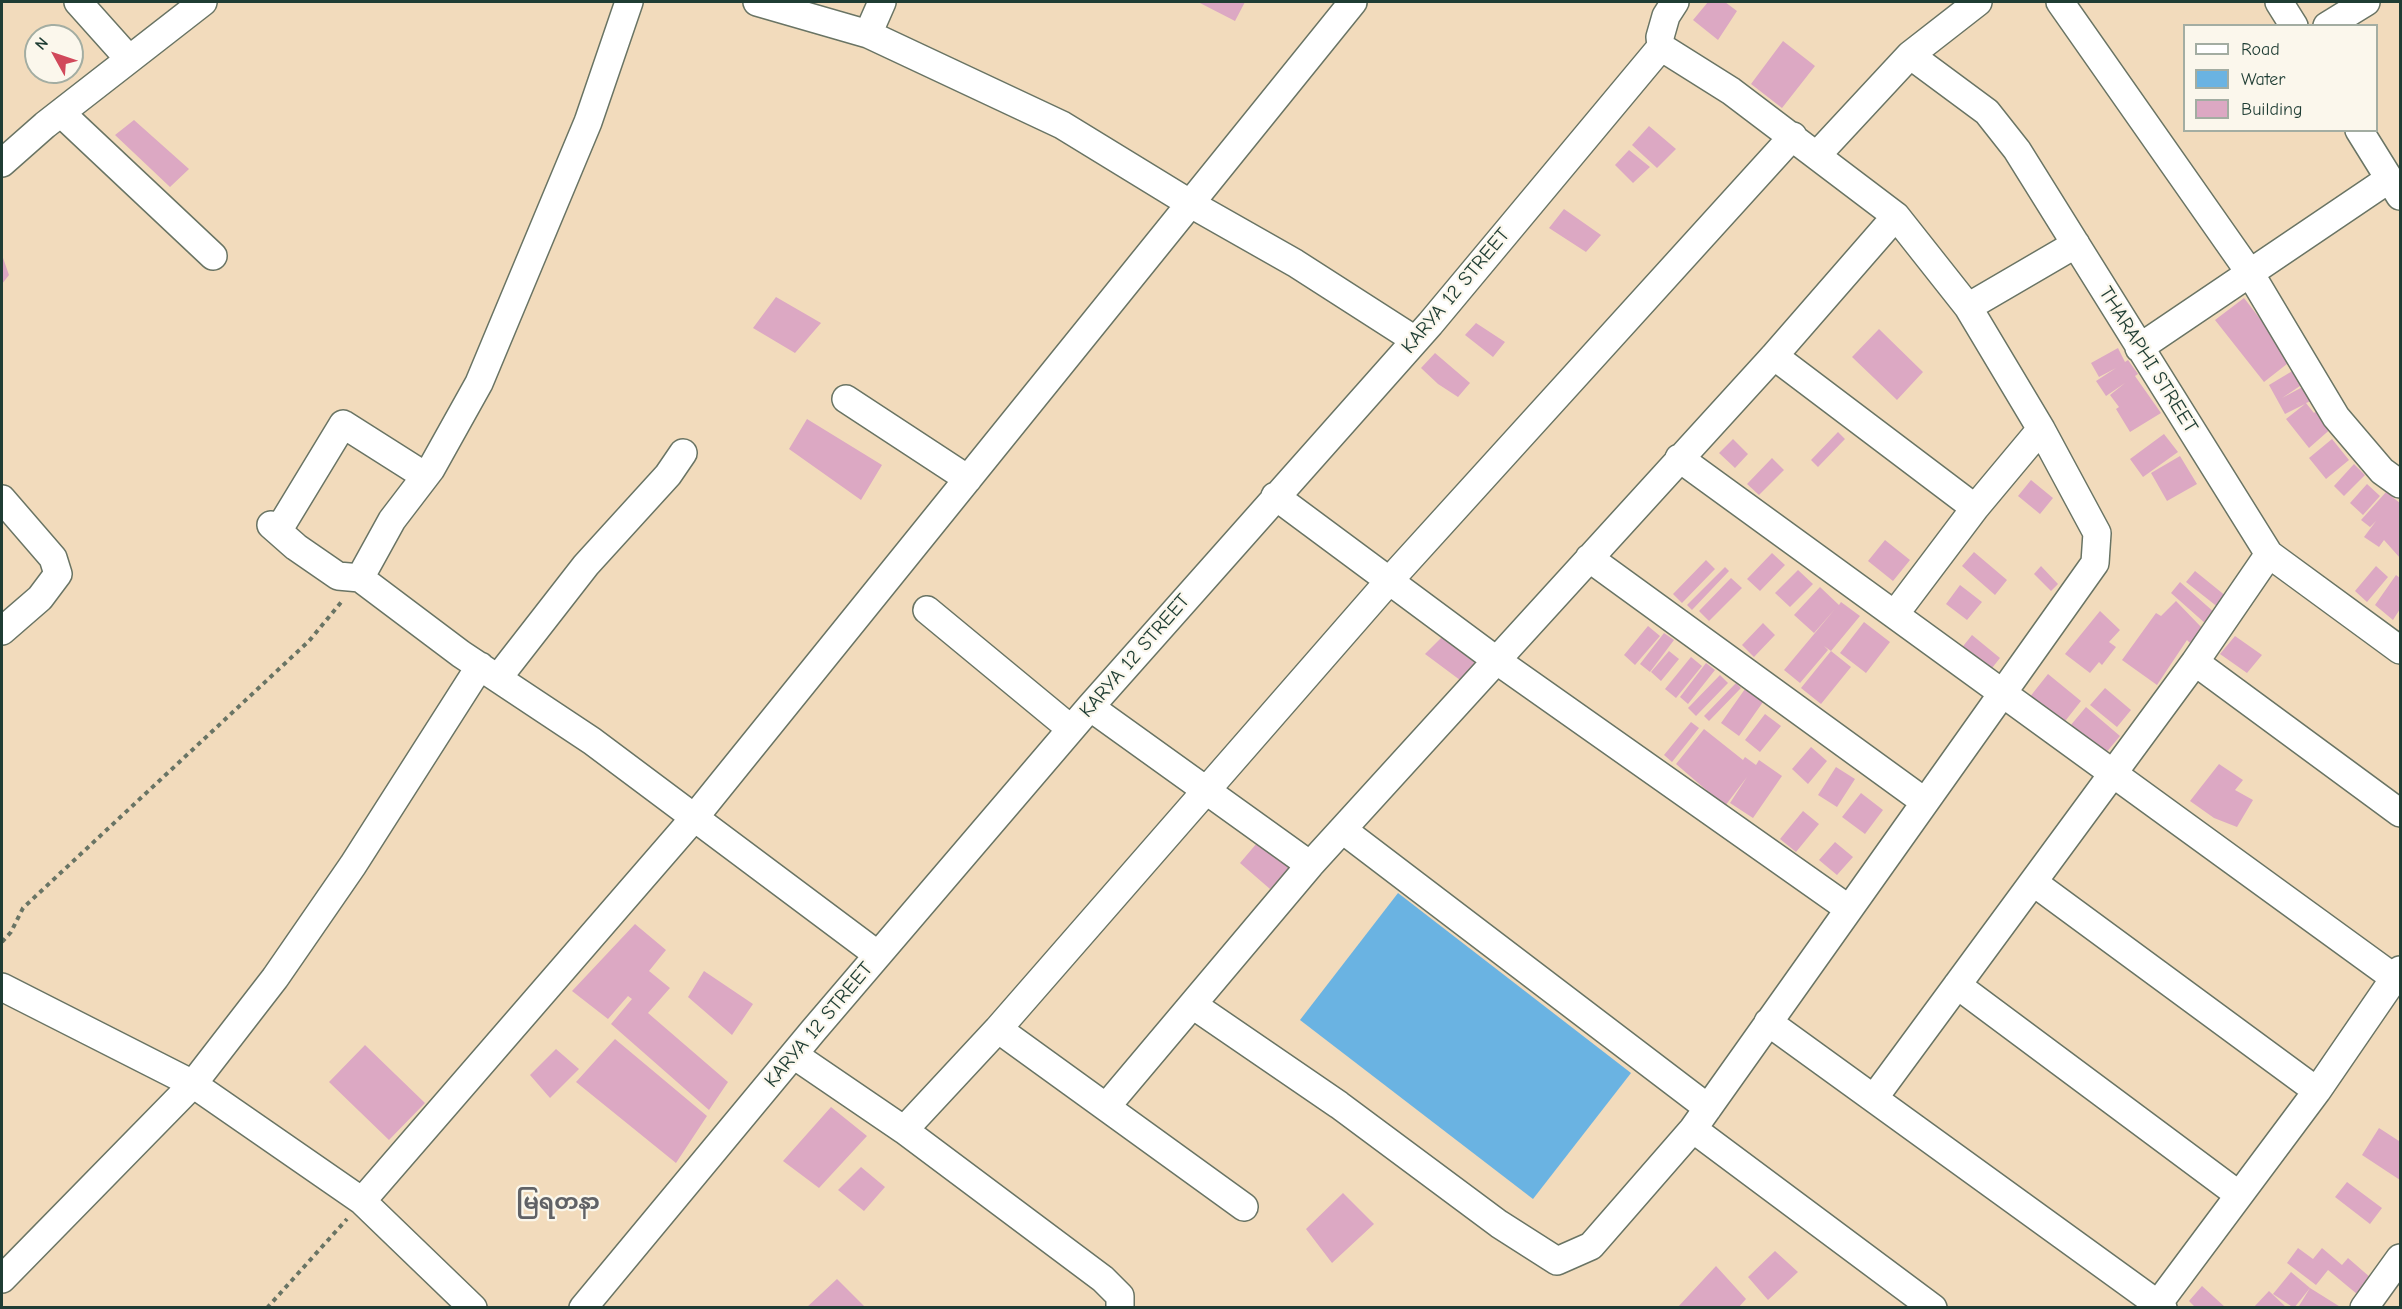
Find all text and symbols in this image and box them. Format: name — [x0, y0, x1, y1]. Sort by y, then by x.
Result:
north arrow — [24, 24, 84, 84]
legend — [2183, 24, 2378, 132]
text: N — [31, 34, 52, 53]
text: Road — [2241, 39, 2280, 60]
text: Water — [2241, 69, 2285, 90]
text: Building — [2241, 99, 2303, 120]
street label: KARYA 12 STREET — [1397, 224, 1515, 358]
street label: THARAPHI STREET — [2093, 282, 2203, 438]
street label: KARYA 12 STREET — [1075, 589, 1195, 723]
street label: KARYA 12 STREET — [760, 958, 878, 1092]
district label: မြရတနာ — [516, 1190, 600, 1216]

